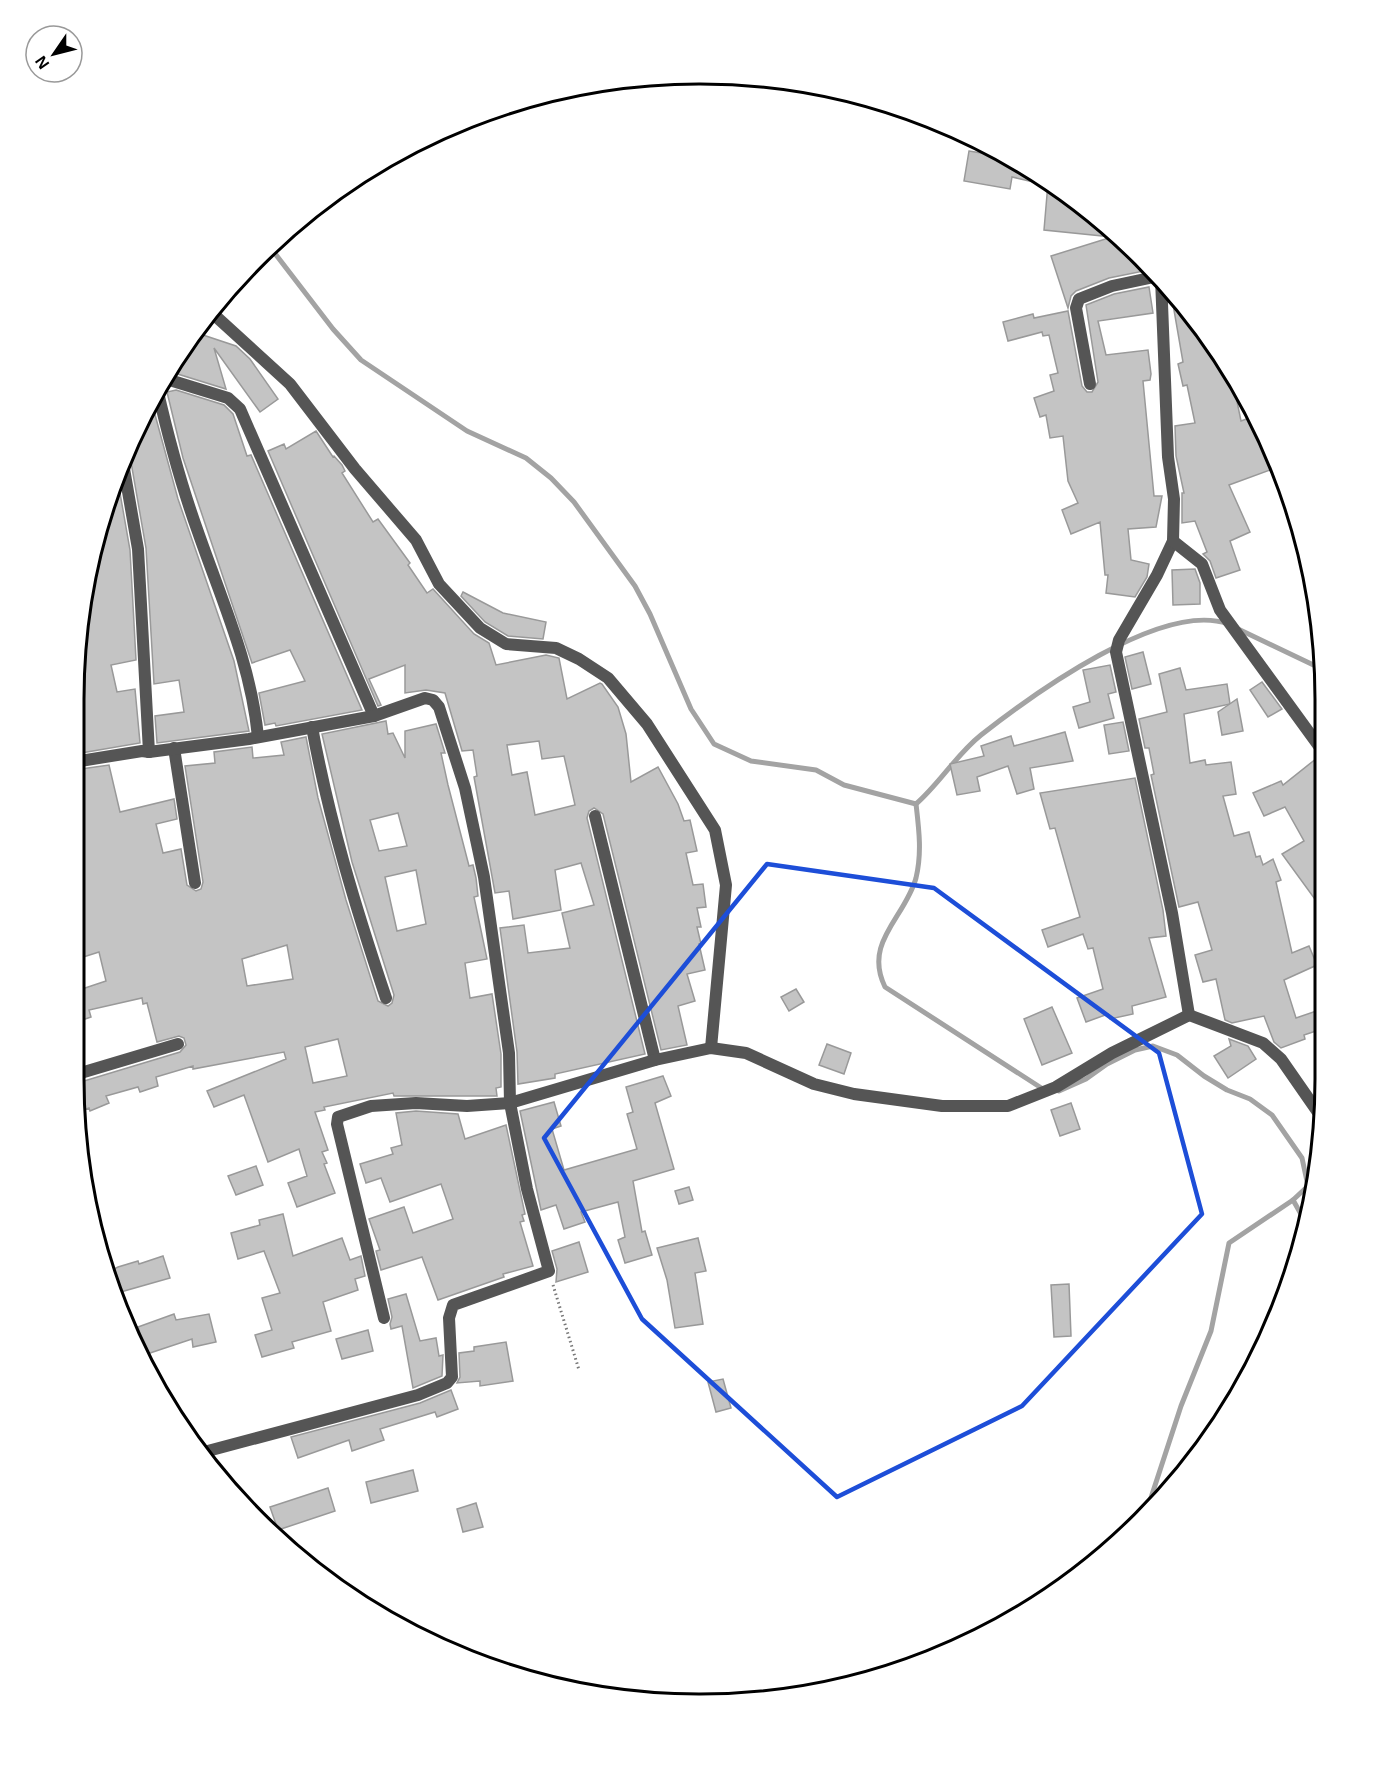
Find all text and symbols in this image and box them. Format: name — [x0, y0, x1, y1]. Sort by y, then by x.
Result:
north arrow — [24, 24, 84, 84]
text: N — [32, 53, 52, 72]

